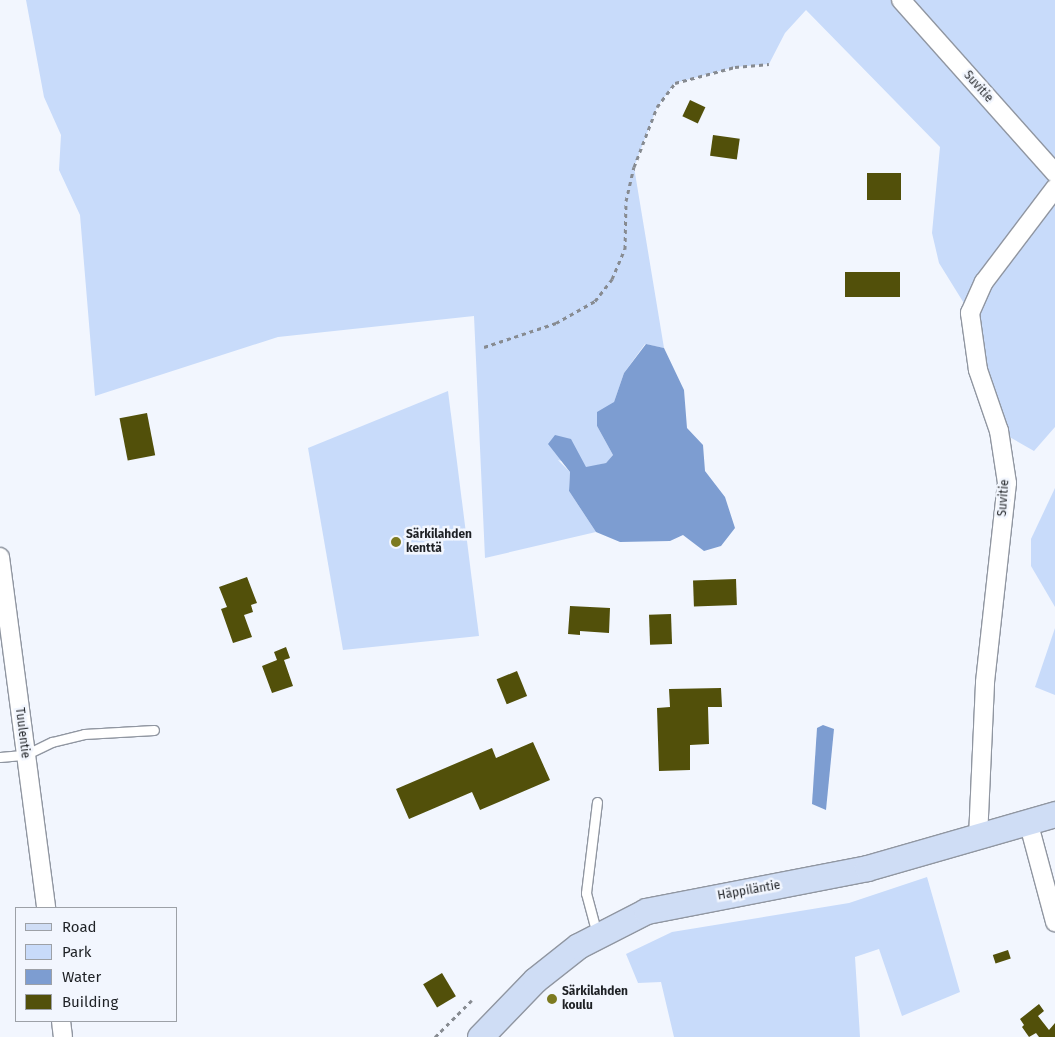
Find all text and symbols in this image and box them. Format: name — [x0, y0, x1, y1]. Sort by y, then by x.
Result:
street label: Suvitie — [960, 68, 996, 106]
street label: Suvitie — [996, 479, 1012, 517]
place label: Särkilahden kenttä — [406, 528, 472, 556]
marker: Särkilahden kenttä — [390, 536, 402, 548]
street label: Tuulentie — [12, 707, 32, 759]
street label: Häppiläntie — [716, 878, 782, 904]
legend — [15, 907, 178, 1022]
text: Road — [62, 918, 97, 936]
text: Park — [62, 943, 92, 961]
text: Water — [62, 968, 101, 986]
place label: Särkilahden koulu — [562, 985, 628, 1013]
text: Building — [62, 993, 118, 1011]
marker: Särkilahden koulu — [546, 993, 558, 1005]

